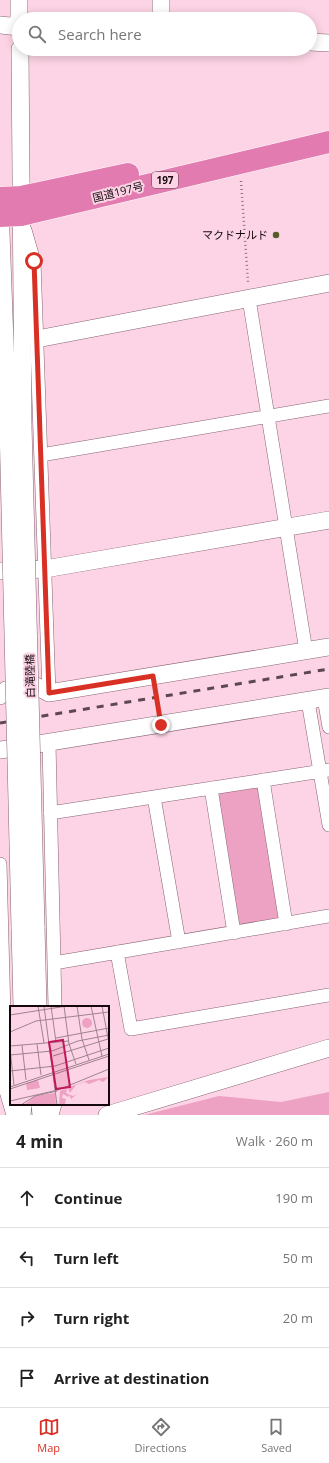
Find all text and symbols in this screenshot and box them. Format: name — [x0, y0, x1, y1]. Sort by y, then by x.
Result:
search box — [12, 12, 317, 56]
icon: search — [26, 23, 48, 45]
text: Search here — [58, 24, 142, 44]
road number: 197 — [152, 172, 178, 188]
street label: 国道197号 — [91, 178, 145, 205]
place label: マクドナルド — [202, 227, 268, 242]
marker: マクドナルド — [271, 230, 281, 240]
route start — [25, 252, 43, 270]
street label: 白滝陸橋 — [22, 654, 37, 698]
route end — [152, 716, 170, 734]
inset map — [10, 1006, 109, 1105]
text: 4 min — [16, 1130, 63, 1153]
text: Walk · 260 m — [236, 1132, 313, 1150]
icon: ahead — [16, 1187, 38, 1209]
text: Continue — [54, 1188, 122, 1208]
text: 190 m — [275, 1189, 313, 1207]
icon: left — [16, 1247, 38, 1269]
text: Turn left — [54, 1248, 119, 1268]
text: 50 m — [283, 1249, 313, 1267]
icon: right — [16, 1307, 38, 1329]
text: Turn right — [54, 1308, 129, 1328]
text: 20 m — [283, 1309, 313, 1327]
icon: arrive — [16, 1367, 38, 1389]
text: Arrive at destination — [54, 1368, 209, 1388]
tab: Map — [37, 1416, 60, 1455]
tab: Directions — [135, 1416, 187, 1455]
tab: Saved — [261, 1416, 292, 1455]

